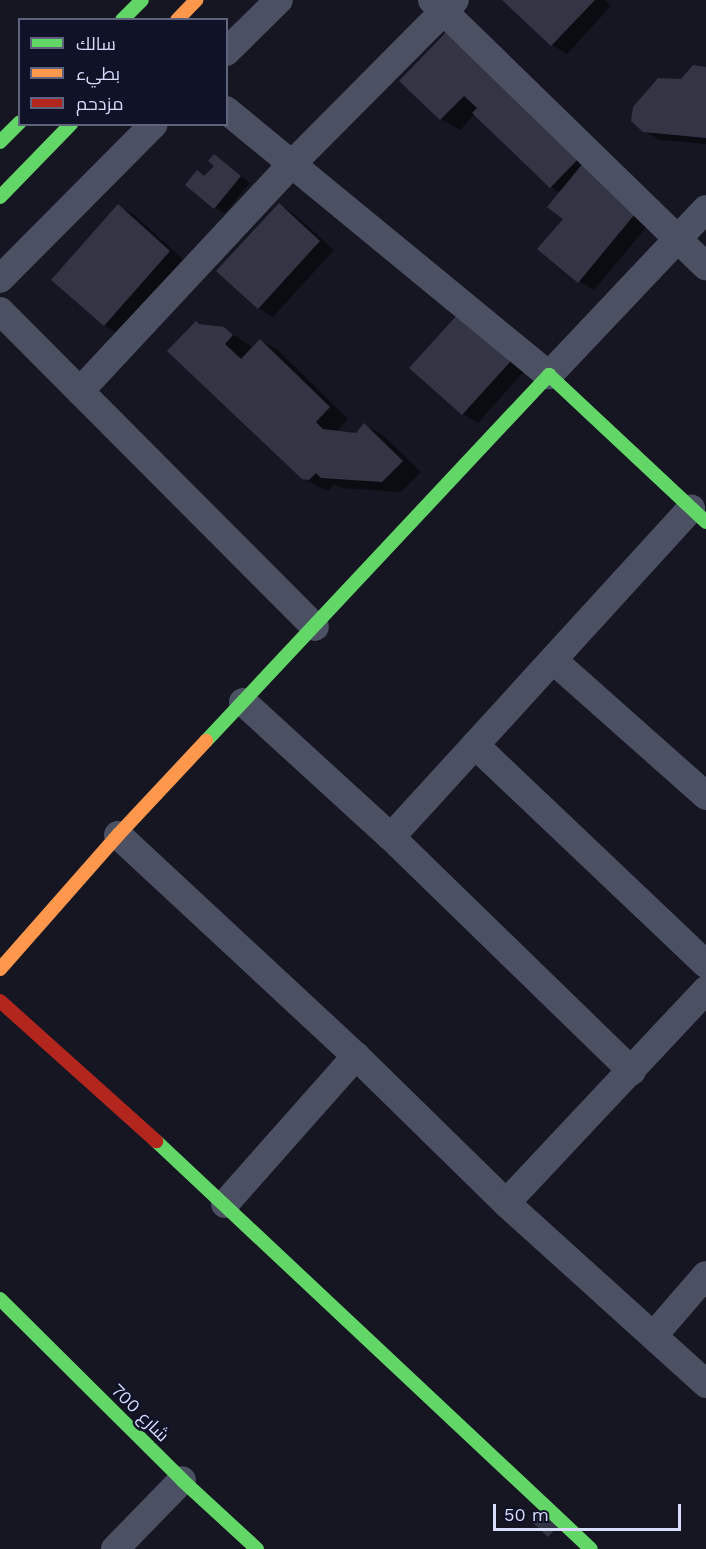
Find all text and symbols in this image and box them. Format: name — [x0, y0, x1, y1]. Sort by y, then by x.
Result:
legend — [18, 18, 228, 126]
text: سالك — [76, 33, 116, 54]
text: بطيء — [76, 63, 120, 84]
text: مزدحم — [76, 93, 124, 114]
street label: شارع 700 — [107, 1380, 173, 1446]
scale bar — [496, 1492, 684, 1530]
text: 50 m — [504, 1504, 549, 1525]

